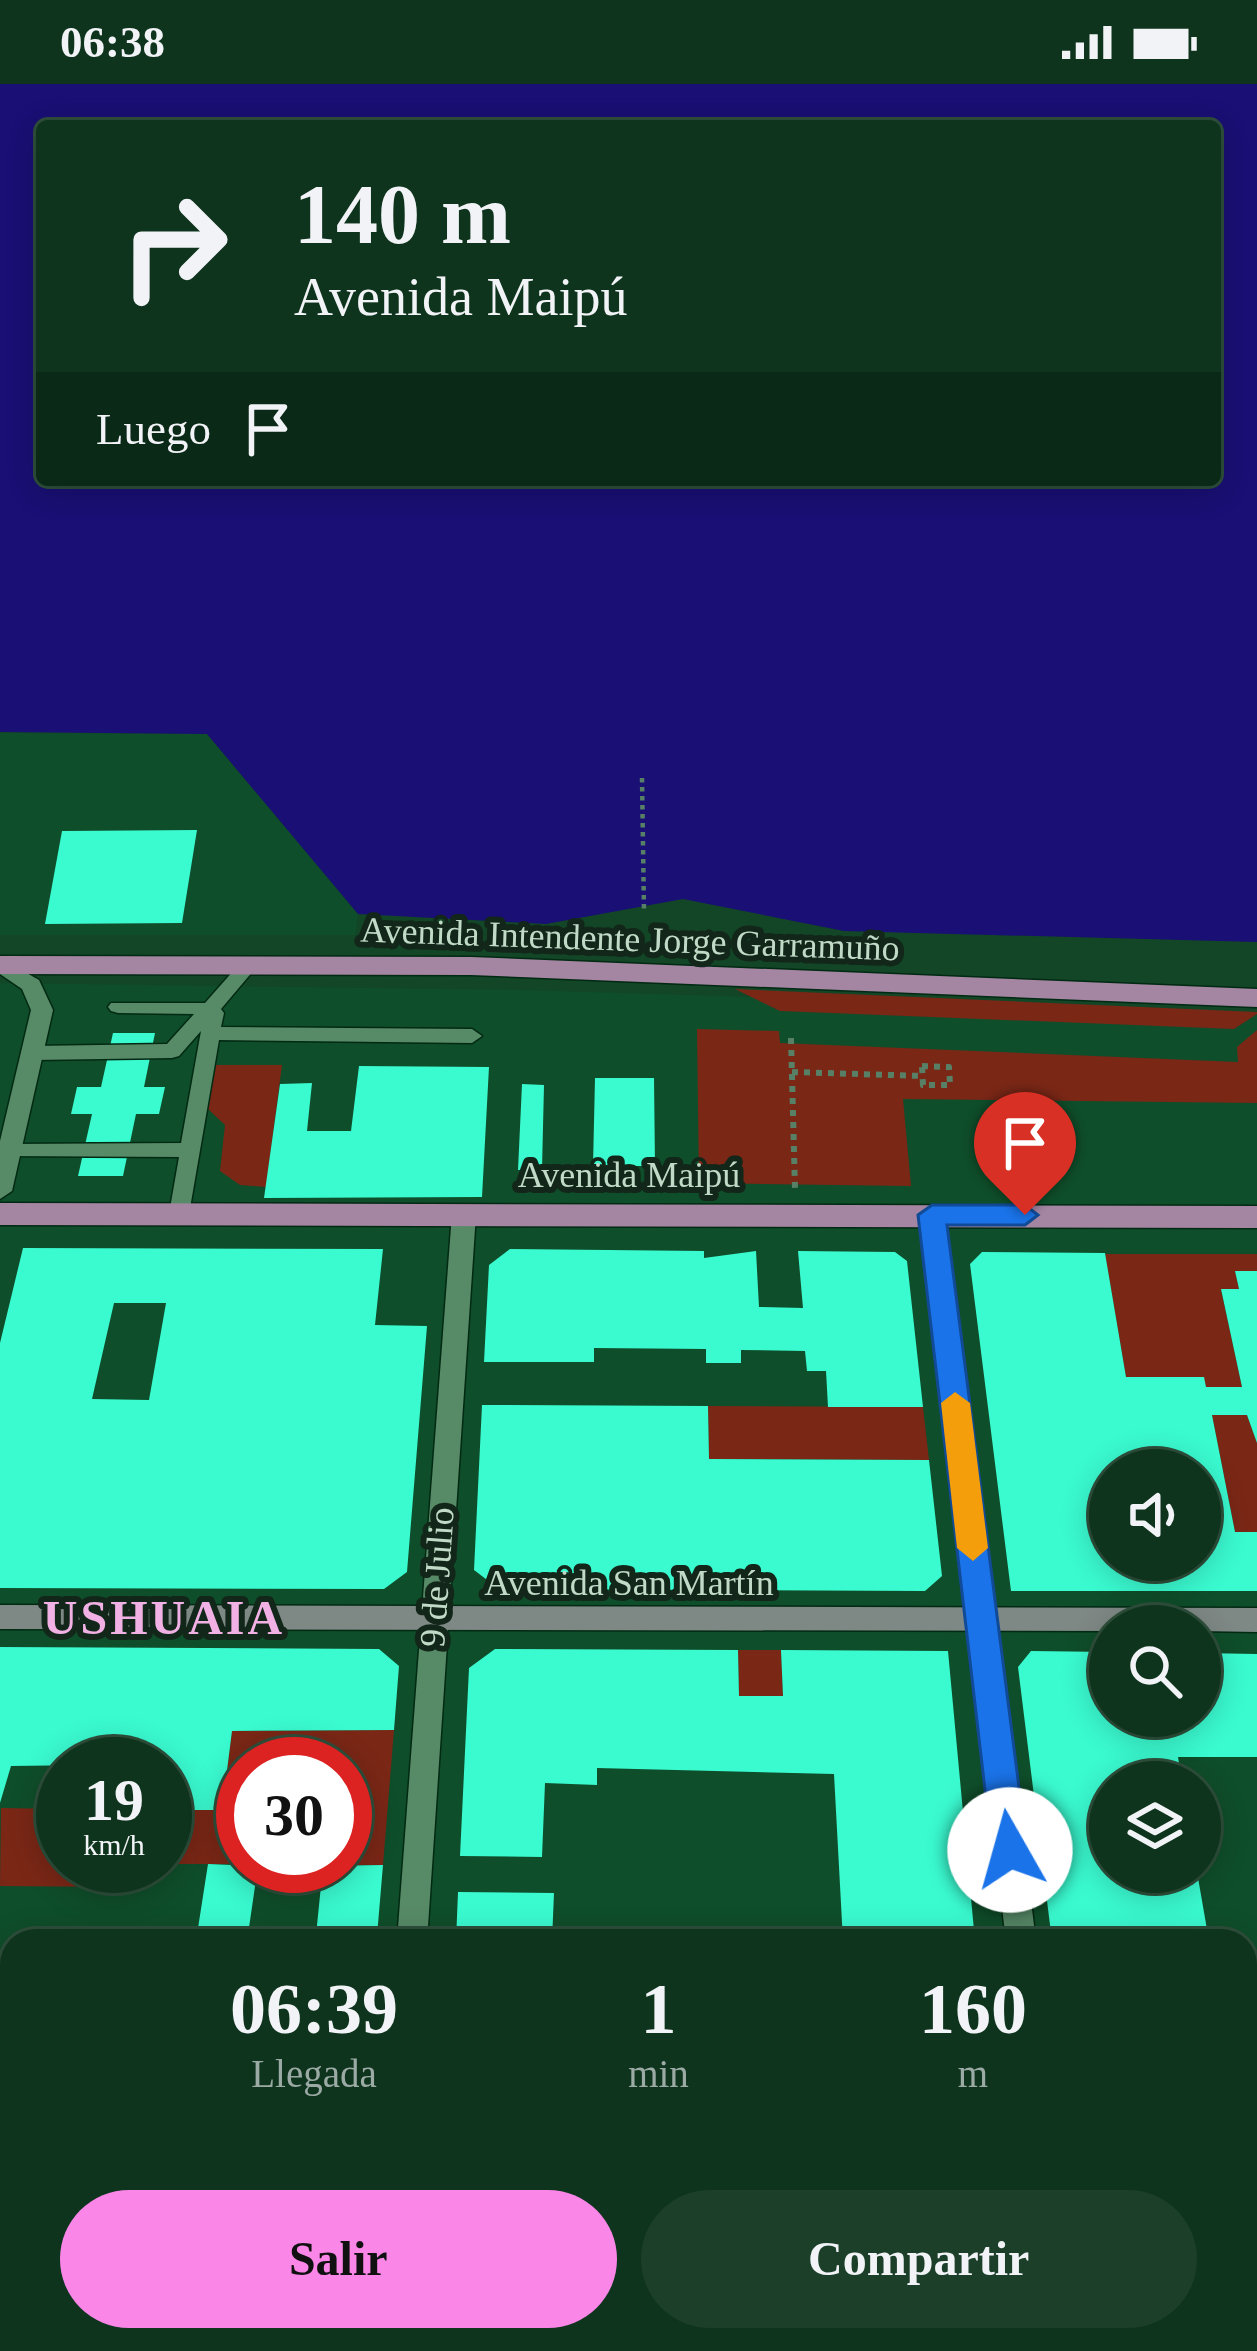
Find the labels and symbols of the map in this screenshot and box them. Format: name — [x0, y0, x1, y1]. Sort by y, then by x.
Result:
street label: Avenida Intendente Jorge Garramuño — [360, 910, 900, 968]
pin — [974, 1092, 1076, 1215]
street label: Avenida Maipú — [518, 1155, 740, 1195]
street label: 9 de Julio — [412, 1506, 462, 1648]
street label: Avenida San Martín — [484, 1563, 774, 1603]
district label: USHUAIA — [43, 1591, 285, 1644]
speed limit sign: 30 — [216, 1737, 372, 1893]
position arrow — [947, 1787, 1073, 1913]

